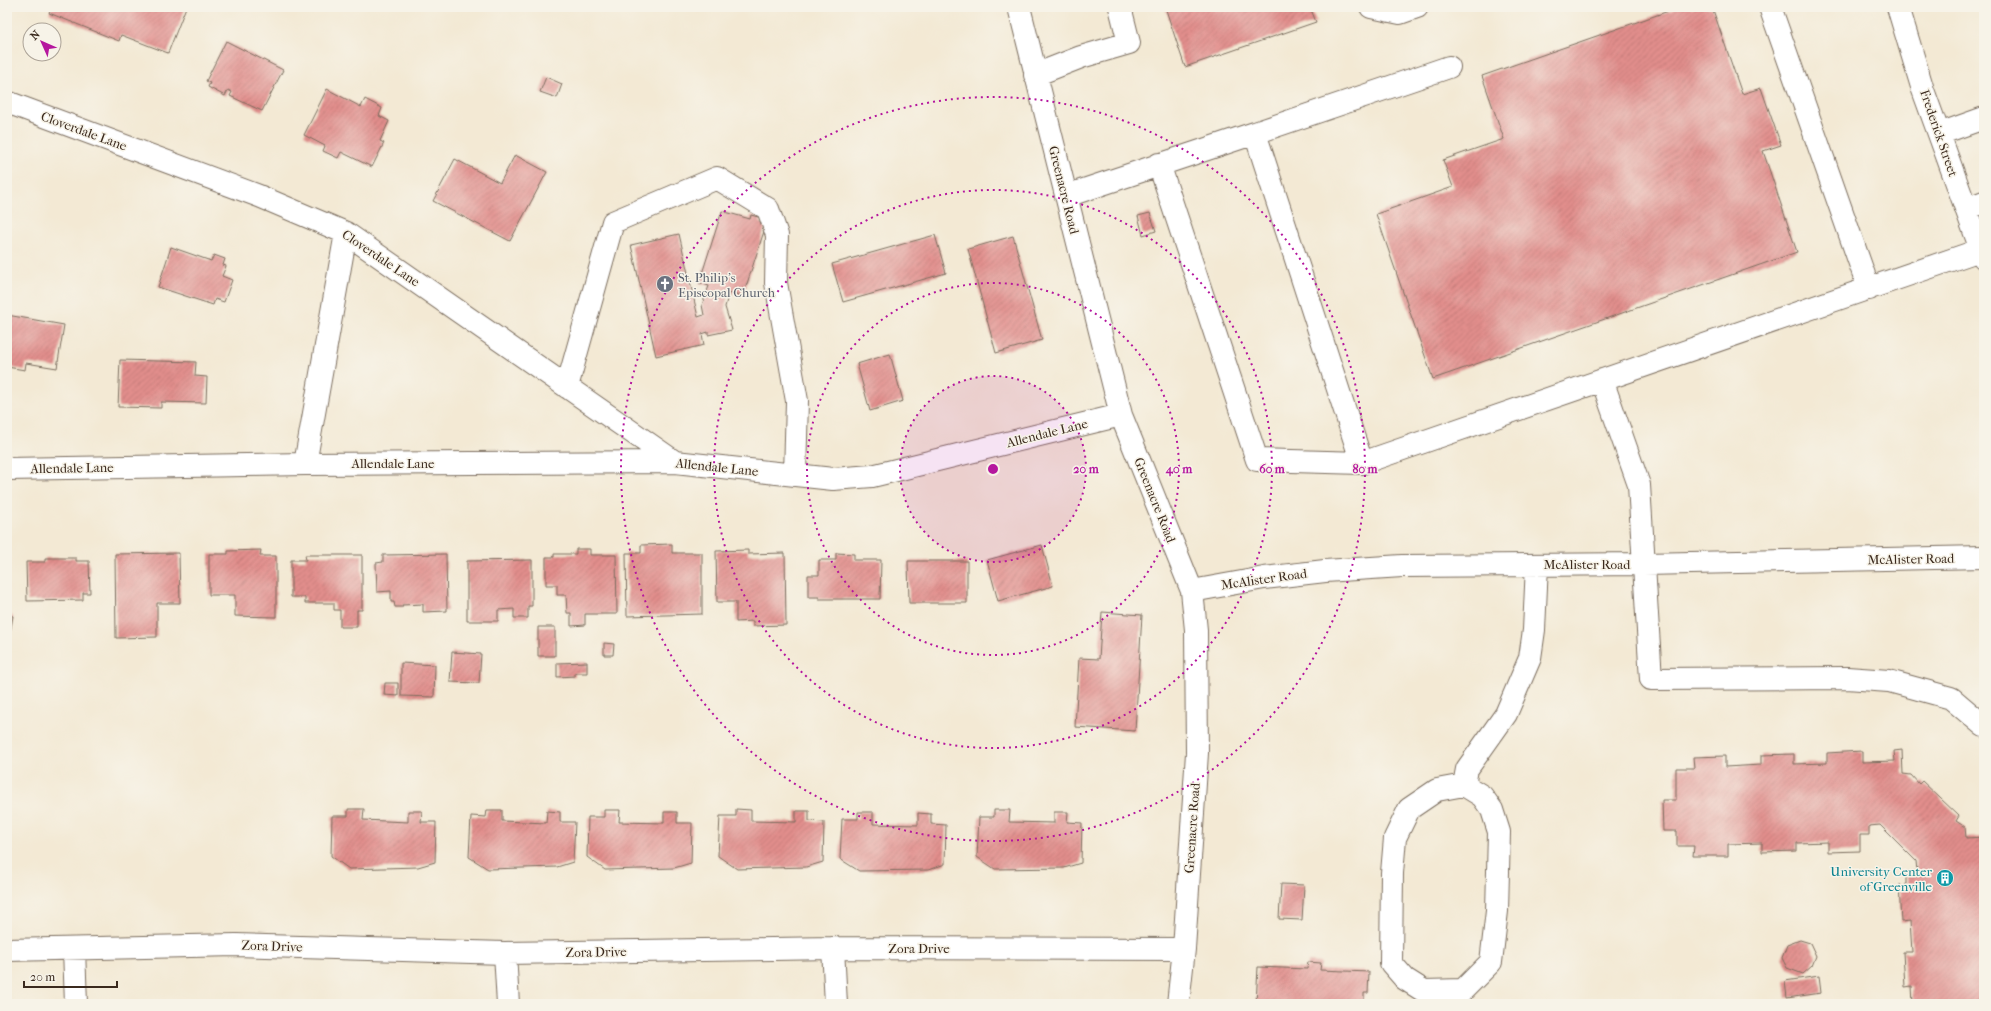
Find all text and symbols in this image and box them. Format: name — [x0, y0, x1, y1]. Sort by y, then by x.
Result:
north arrow — [22, 22, 62, 62]
text: N — [28, 27, 43, 43]
street label: Frederick Street — [1917, 87, 1961, 179]
street label: Cloverdale Lane — [39, 109, 130, 154]
street label: Greenacre Road — [1046, 144, 1082, 237]
street label: Cloverdale Lane — [339, 227, 423, 290]
place label: St. Philip's Episcopal Church — [678, 270, 776, 300]
church icon: St. Philip's Episcopal Church — [655, 274, 675, 294]
street label: Allendale Lane — [1004, 416, 1090, 451]
street label: Allendale Lane — [674, 455, 760, 479]
street label: Greenacre Road — [1131, 455, 1179, 546]
street label: Allendale Lane — [350, 456, 435, 471]
street label: Allendale Lane — [29, 460, 114, 476]
centre of rings — [986, 462, 1000, 476]
text: 20 m — [1073, 462, 1100, 476]
text: 40 m — [1165, 462, 1193, 477]
text: 60 m — [1259, 462, 1286, 476]
text: 80 m — [1352, 462, 1379, 476]
street label: McAlister Road — [1868, 551, 1955, 567]
street label: McAlister Road — [1544, 557, 1631, 572]
street label: McAlister Road — [1220, 565, 1309, 592]
street label: Greenacre Road — [1181, 781, 1203, 874]
place label: University Center of Greenville — [1830, 864, 1933, 894]
building icon: University Center of Greenville — [1935, 868, 1955, 888]
street label: Zora Drive — [241, 937, 303, 955]
street label: Zora Drive — [888, 941, 950, 956]
street label: Zora Drive — [565, 944, 627, 960]
scale bar — [24, 963, 117, 989]
text: 20 m — [30, 970, 55, 984]

